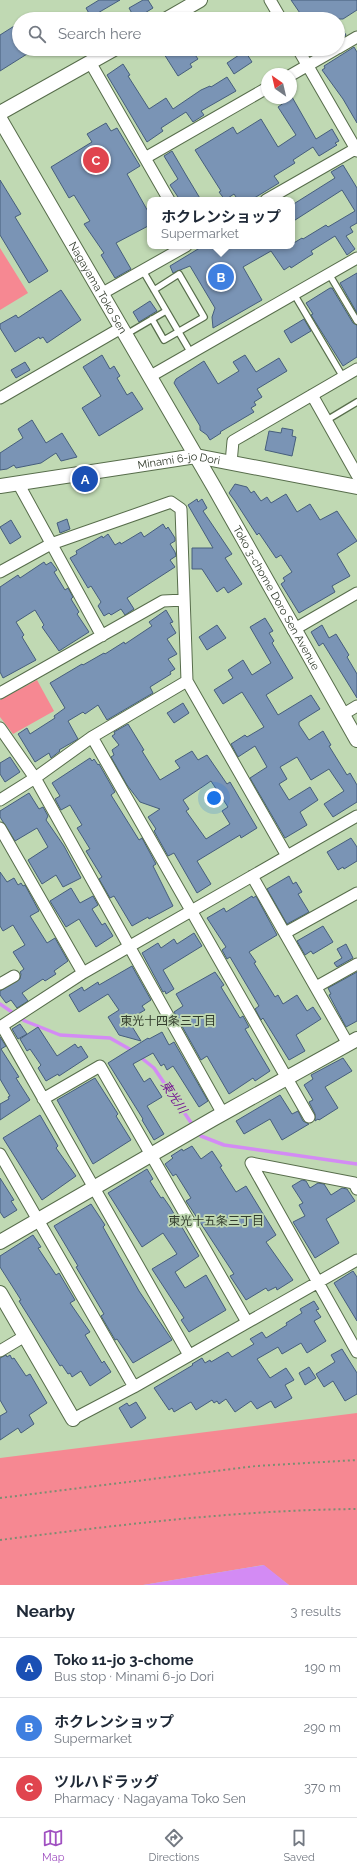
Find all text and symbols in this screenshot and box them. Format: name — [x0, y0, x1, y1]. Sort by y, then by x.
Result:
search box — [12, 12, 345, 56]
icon: search — [26, 23, 48, 45]
text: Search here — [58, 25, 141, 43]
north arrow — [261, 68, 297, 104]
pin: C — [83, 145, 109, 175]
popup — [147, 197, 295, 249]
text: ホクレンショップ — [161, 208, 281, 226]
text: Supermarket — [161, 226, 239, 241]
street label: Nagayama Toko Sen — [66, 239, 130, 336]
pin: B — [208, 262, 234, 292]
street label: Minami 6-jo Dori — [137, 449, 221, 471]
pin: A — [72, 464, 98, 494]
street label: Toko 3-chome Doro Sen Avenue — [231, 523, 323, 673]
your location — [204, 788, 224, 808]
district label: 東光十四条三丁目 — [120, 1014, 216, 1028]
water label: 東光川 — [158, 1078, 191, 1117]
district label: 東光十五条三丁目 — [168, 1214, 264, 1228]
text: Nearby — [16, 1601, 75, 1621]
text: 3 results — [291, 1604, 341, 1619]
text: Toko 11-jo 3-chome — [54, 1651, 193, 1669]
text: A — [25, 1660, 33, 1675]
text: 190 m — [305, 1660, 341, 1675]
text: Bus stop · Minami 6-jo Dori — [54, 1669, 214, 1684]
text: ホクレンショップ — [54, 1713, 174, 1731]
text: B — [25, 1720, 33, 1735]
text: 290 m — [303, 1720, 341, 1735]
text: Supermarket — [54, 1731, 132, 1746]
text: ツルハドラッグ — [54, 1773, 159, 1791]
text: C — [25, 1780, 33, 1795]
text: 370 m — [304, 1780, 341, 1795]
text: Pharmacy · Nagayama Toko Sen — [54, 1791, 246, 1806]
tab: Map — [42, 1827, 64, 1864]
tab: Directions — [149, 1827, 199, 1864]
tab: Saved — [283, 1827, 315, 1864]

